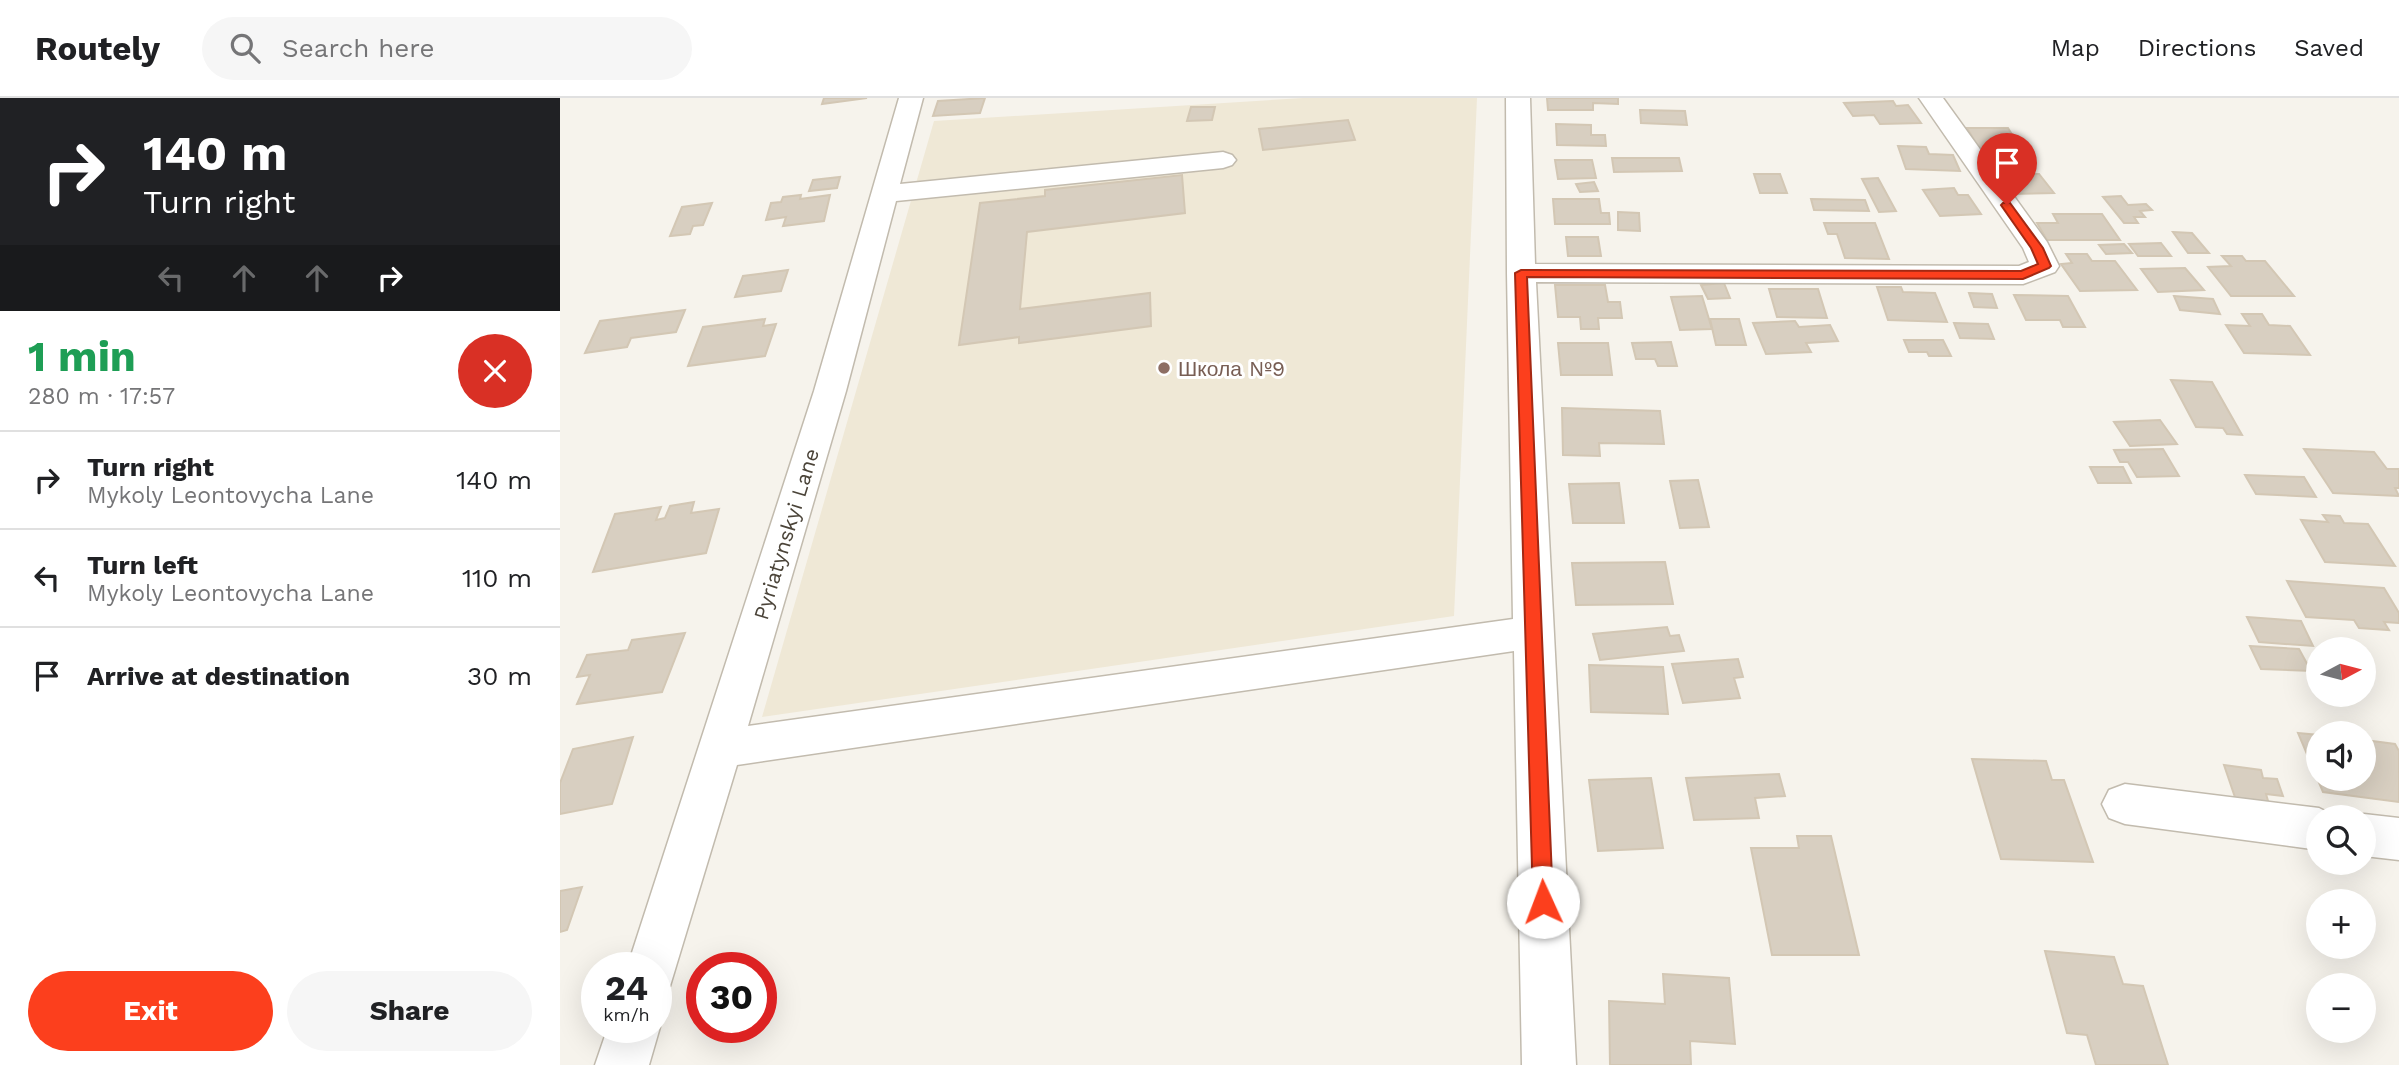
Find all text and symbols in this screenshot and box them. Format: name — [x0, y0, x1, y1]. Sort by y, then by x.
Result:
search box — [202, 17, 692, 80]
text: Routely — [35, 29, 160, 68]
icon: search — [226, 29, 264, 67]
text: Search here — [282, 33, 434, 63]
text: Map — [2051, 34, 2100, 62]
text: Directions — [2138, 34, 2256, 62]
text: Saved — [2294, 34, 2364, 62]
text: 140 m — [143, 124, 287, 182]
icon: right — [28, 126, 119, 217]
pin — [1977, 133, 2037, 205]
icon: arrive — [1988, 144, 2026, 182]
text: Turn right — [143, 183, 295, 221]
icon: left — [152, 259, 190, 297]
icon: ahead — [225, 259, 263, 297]
icon: ahead — [298, 259, 336, 297]
icon: right — [371, 259, 409, 297]
text: 1 min — [28, 332, 136, 381]
button: close — [458, 334, 532, 408]
place label: Школа №9 — [1178, 356, 1285, 381]
marker: Школа №9 — [1156, 360, 1172, 376]
text: 280 m · 17:57 — [28, 383, 175, 410]
street label: Pyriatynskyi Lane — [748, 445, 824, 623]
text: Turn right — [87, 452, 214, 482]
icon: right — [28, 461, 66, 499]
text: 140 m — [456, 465, 532, 495]
text: Mykoly Leontovycha Lane — [87, 482, 374, 509]
text: Turn left — [87, 550, 198, 580]
icon: left — [28, 559, 66, 597]
text: 110 m — [462, 563, 532, 593]
text: Mykoly Leontovycha Lane — [87, 580, 374, 607]
north arrow — [2306, 637, 2376, 707]
map controls — [2306, 637, 2376, 1043]
icon: arrive — [28, 657, 66, 695]
text: Arrive at destination — [87, 661, 350, 691]
text: 30 m — [467, 661, 532, 691]
button: sound — [2306, 721, 2376, 791]
button: search — [2306, 805, 2376, 875]
position arrow — [1506, 865, 1580, 939]
button: + — [2306, 889, 2376, 959]
speed limit sign: 30 — [686, 952, 777, 1043]
text: 24 — [605, 967, 648, 1009]
button: Exit — [28, 971, 273, 1051]
button: Share — [287, 971, 532, 1051]
button: − — [2306, 973, 2376, 1043]
text: km/h — [603, 1004, 650, 1025]

